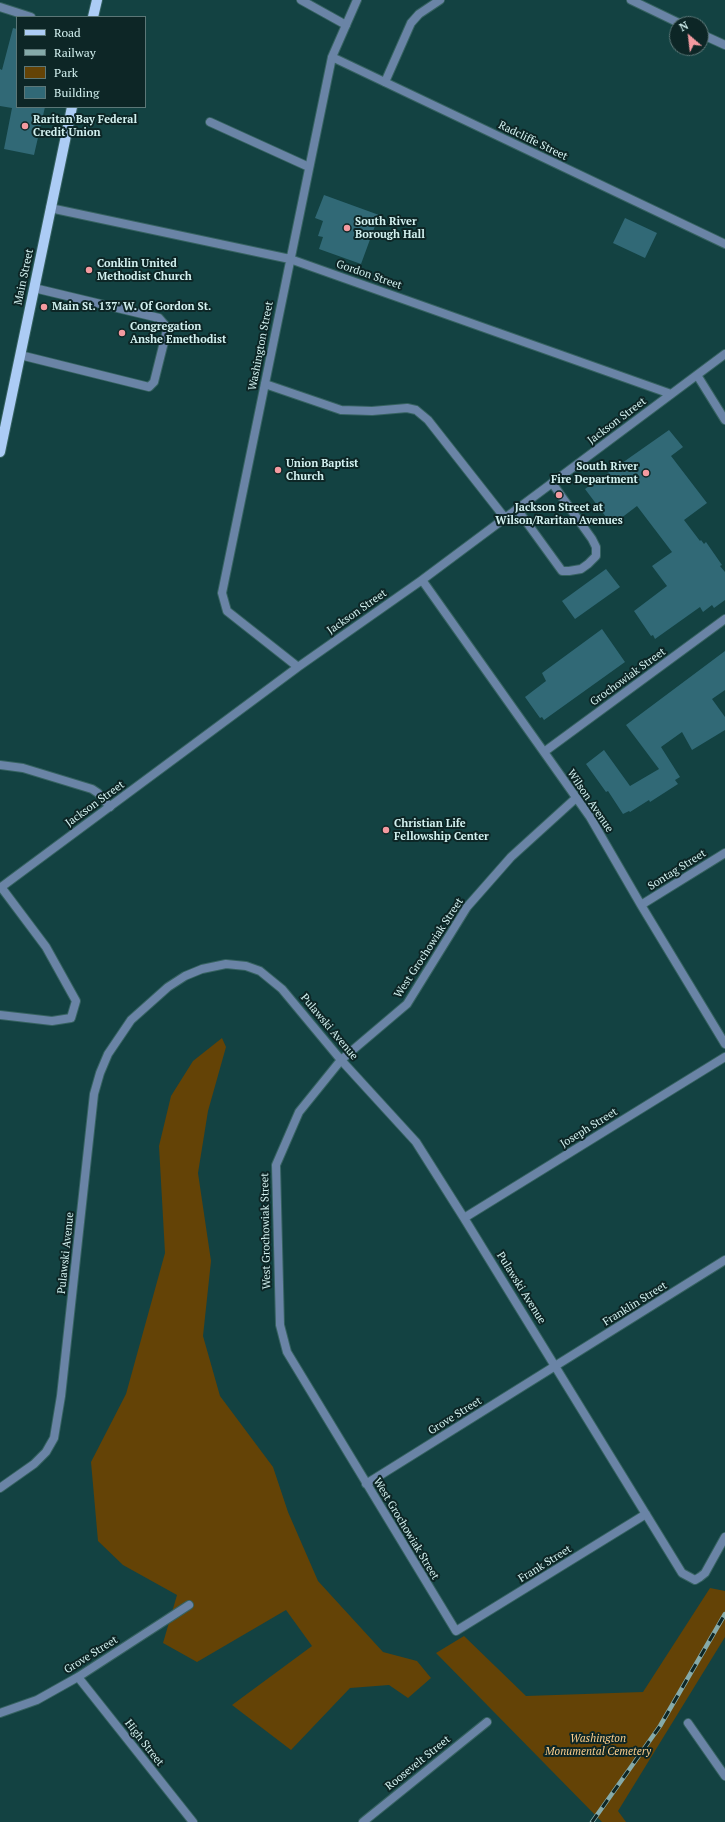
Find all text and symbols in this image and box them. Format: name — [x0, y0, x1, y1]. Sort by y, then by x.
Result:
legend — [16, 16, 146, 108]
north arrow — [669, 16, 709, 56]
text: N — [677, 18, 691, 34]
text: Road — [54, 25, 81, 40]
text: Railway — [54, 45, 96, 60]
text: Park — [54, 65, 78, 80]
text: Building — [54, 85, 99, 100]
place label: Raritan Bay Federal Credit Union — [33, 113, 137, 139]
street label: Radcliffe Street — [496, 119, 570, 163]
marker: Raritan Bay Federal Credit Union — [20, 121, 30, 131]
place label: South River Borough Hall — [355, 215, 425, 241]
marker: South River Borough Hall — [342, 223, 352, 233]
street label: Main Street — [12, 248, 36, 306]
place label: Conklin United Methodist Church — [97, 257, 192, 283]
street label: Gordon Street — [334, 258, 404, 292]
marker: Conklin United Methodist Church — [84, 265, 94, 275]
place label: Main St. 137' W. Of Gordon St. — [52, 300, 211, 314]
street label: Washington Street — [246, 300, 276, 392]
marker: Main St. 137' W. Of Gordon St. — [39, 302, 49, 312]
place label: Congregation Anshe Emethodist — [130, 320, 226, 346]
marker: Congregation Anshe Emethodist — [117, 328, 127, 338]
street label: Jackson Street — [585, 395, 649, 447]
place label: Union Baptist Church — [286, 457, 358, 483]
place label: South River Fire Department — [551, 460, 638, 486]
marker: Union Baptist Church — [273, 465, 283, 475]
marker: South River Fire Department — [641, 468, 651, 478]
marker: Jackson Street at Wilson/Raritan Avenues — [554, 490, 564, 500]
place label: Jackson Street at Wilson/Raritan Avenues — [495, 501, 623, 527]
street label: Jackson Street — [325, 587, 389, 637]
street label: Grochowiak Street — [588, 645, 668, 709]
street label: Wilson Avenue — [564, 767, 616, 835]
street label: Jackson Street — [63, 778, 127, 830]
place label: Christian Life Fellowship Center — [394, 817, 489, 843]
marker: Christian Life Fellowship Center — [381, 825, 391, 835]
street label: Sontag Street — [646, 847, 708, 893]
street label: West Grochowiak Street — [392, 896, 466, 1000]
street label: Pulawski Avenue — [298, 991, 360, 1063]
street label: Joseph Street — [558, 1105, 620, 1151]
street label: West Grochowiak Street — [258, 1173, 274, 1289]
street label: Pulawski Avenue — [55, 1211, 77, 1295]
street label: Pulawski Avenue — [494, 1250, 548, 1326]
street label: Franklin Street — [600, 1279, 670, 1329]
street label: Grove Street — [426, 1394, 484, 1438]
street label: West Grochowiak Street — [370, 1476, 442, 1582]
street label: Frank Street — [516, 1543, 574, 1585]
street label: Grove Street — [62, 1633, 120, 1677]
street label: High Street — [122, 1717, 166, 1769]
park label: Washington Monumental Cemetery — [545, 1732, 651, 1758]
street label: Roosevelt Street — [383, 1733, 453, 1793]

